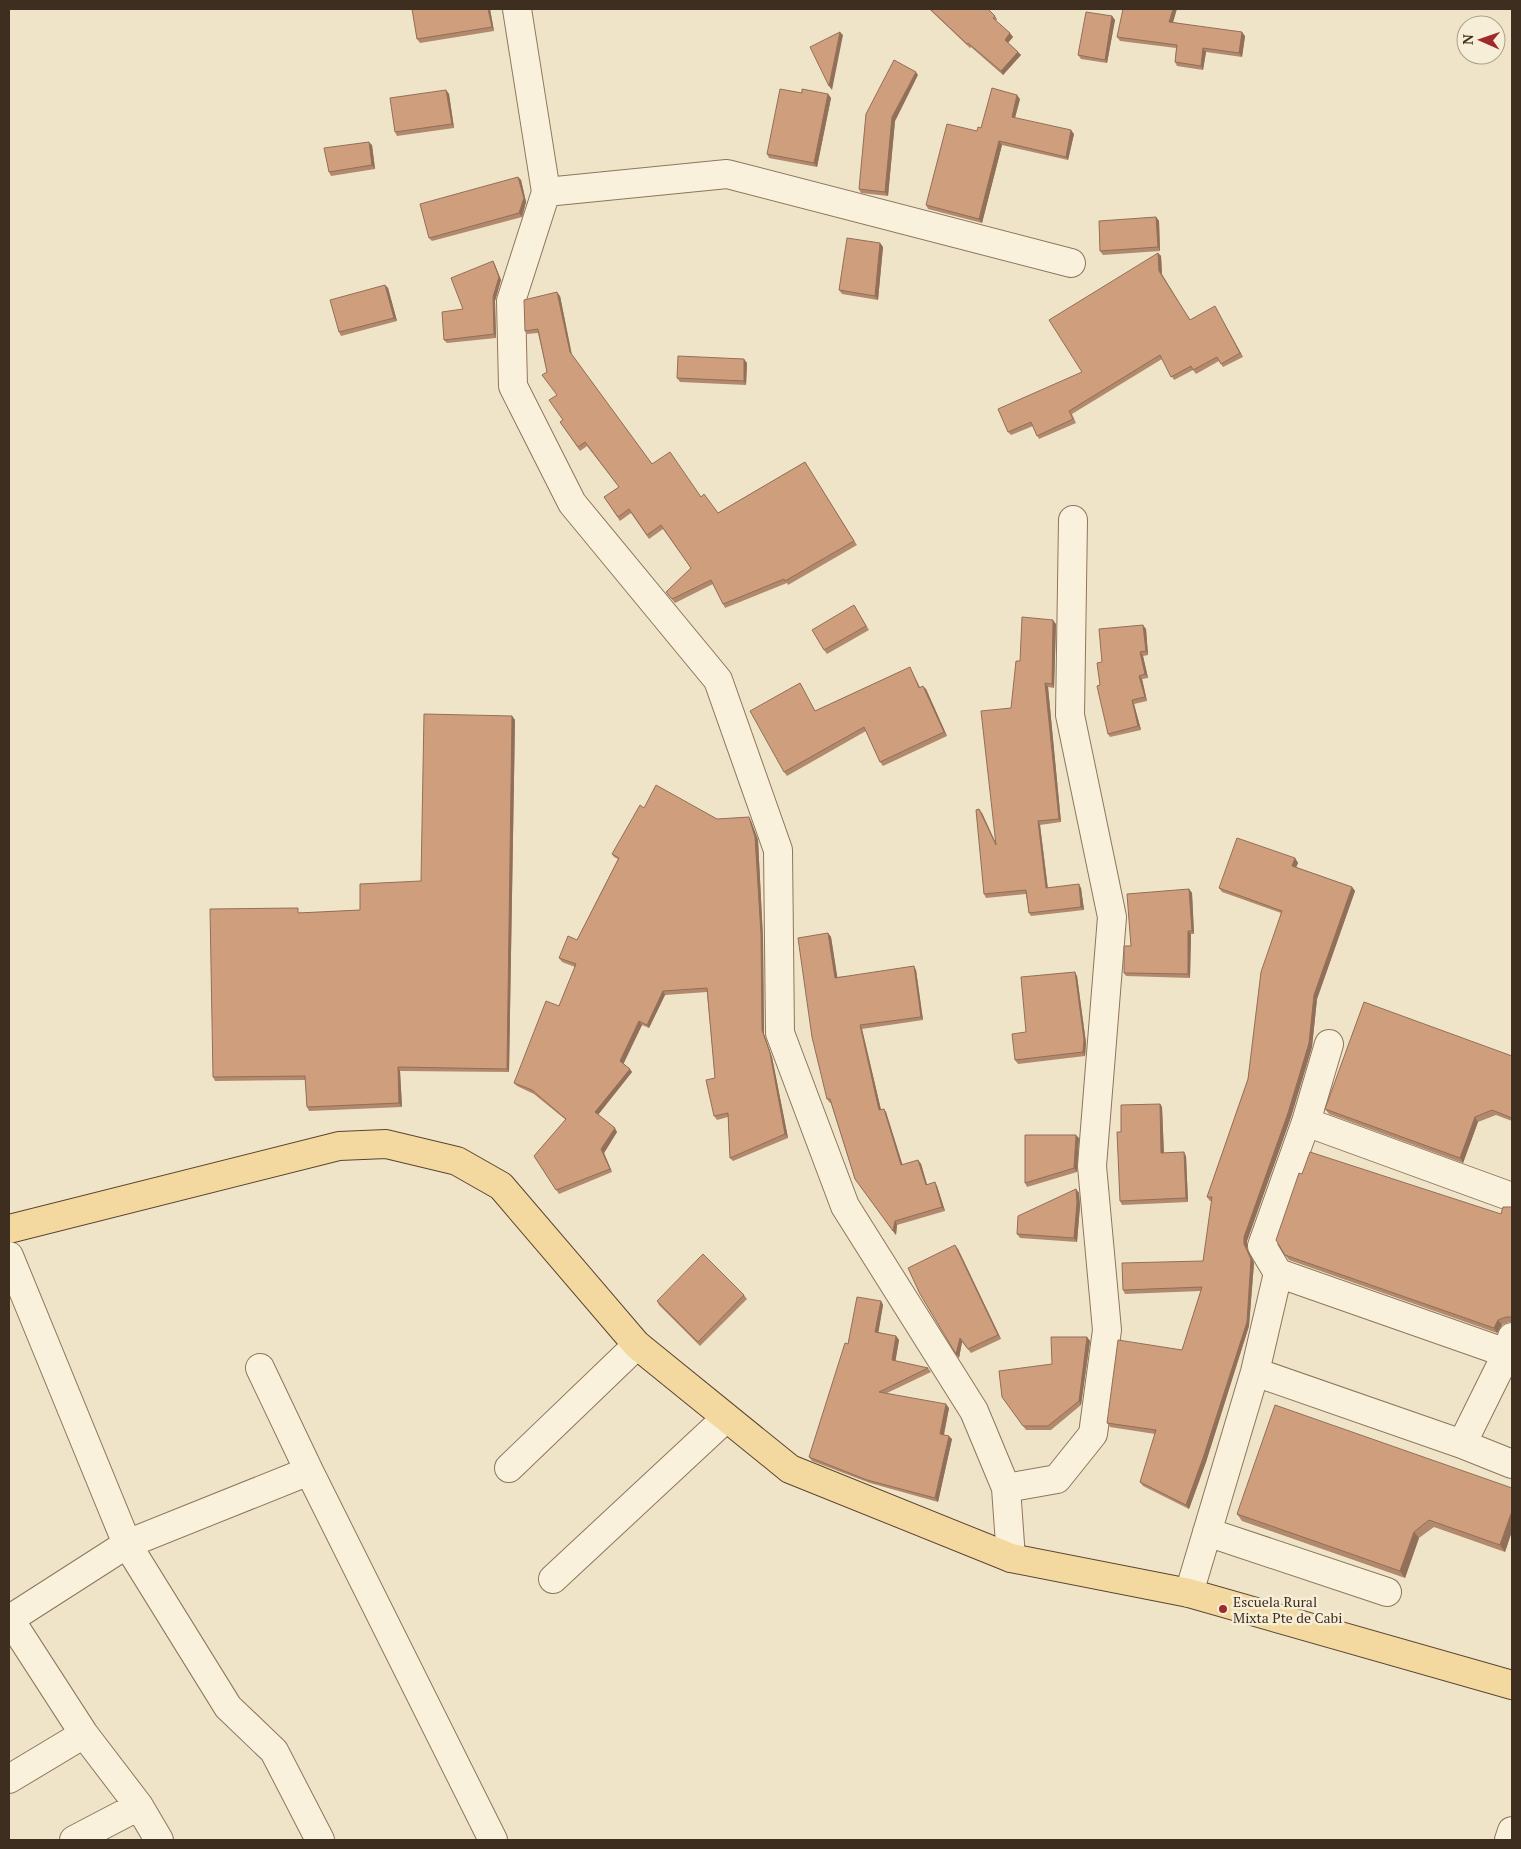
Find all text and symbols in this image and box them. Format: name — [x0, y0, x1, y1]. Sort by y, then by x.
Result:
north arrow — [1456, 15, 1506, 65]
text: N — [1458, 34, 1477, 45]
place label: Escuela Rural Mixta Pte de Cabi — [1233, 1592, 1342, 1627]
marker: Escuela Rural Mixta Pte de Cabi — [1217, 1603, 1229, 1615]

